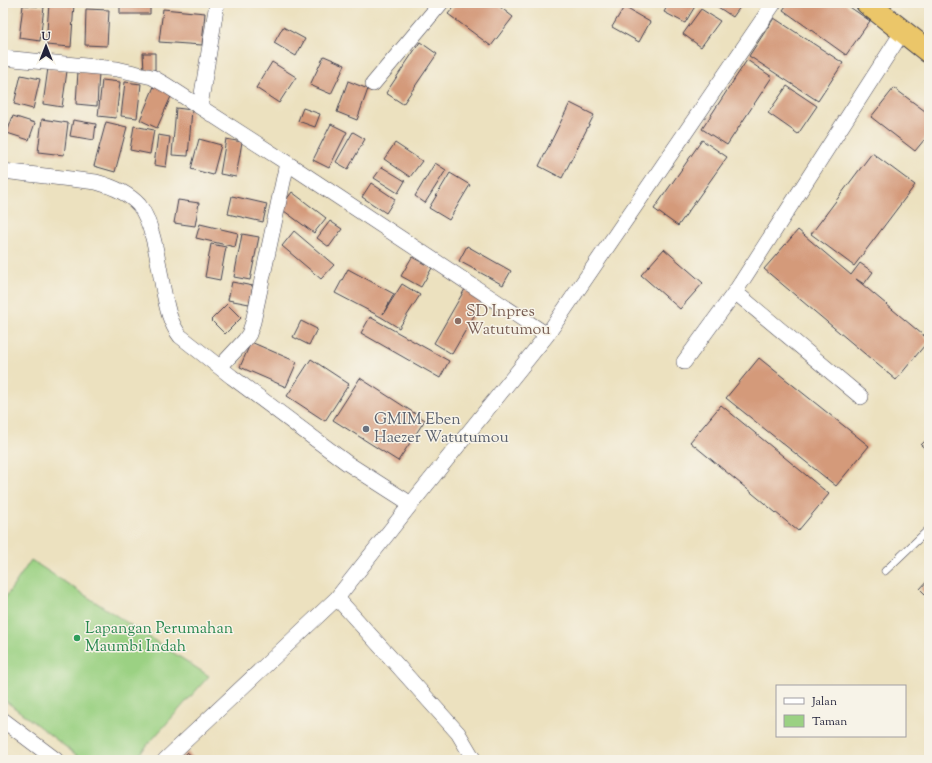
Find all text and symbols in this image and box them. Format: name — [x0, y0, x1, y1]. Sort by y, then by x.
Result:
north arrow — [26, 26, 66, 66]
text: U — [41, 29, 51, 45]
place label: SD Inpres Watutumou — [466, 301, 550, 342]
marker: SD Inpres Watutumou — [453, 316, 463, 326]
place label: GMIM Eben Haezer Watutumou — [374, 409, 509, 450]
marker: GMIM Eben Haezer Watutumou — [361, 424, 371, 434]
place label: Lapangan Perumahan Maumbi Indah — [85, 618, 234, 659]
marker: Lapangan Perumahan Maumbi Indah — [72, 633, 82, 643]
legend — [776, 685, 906, 737]
text: Jalan — [811, 693, 837, 711]
text: Taman — [812, 713, 847, 731]

